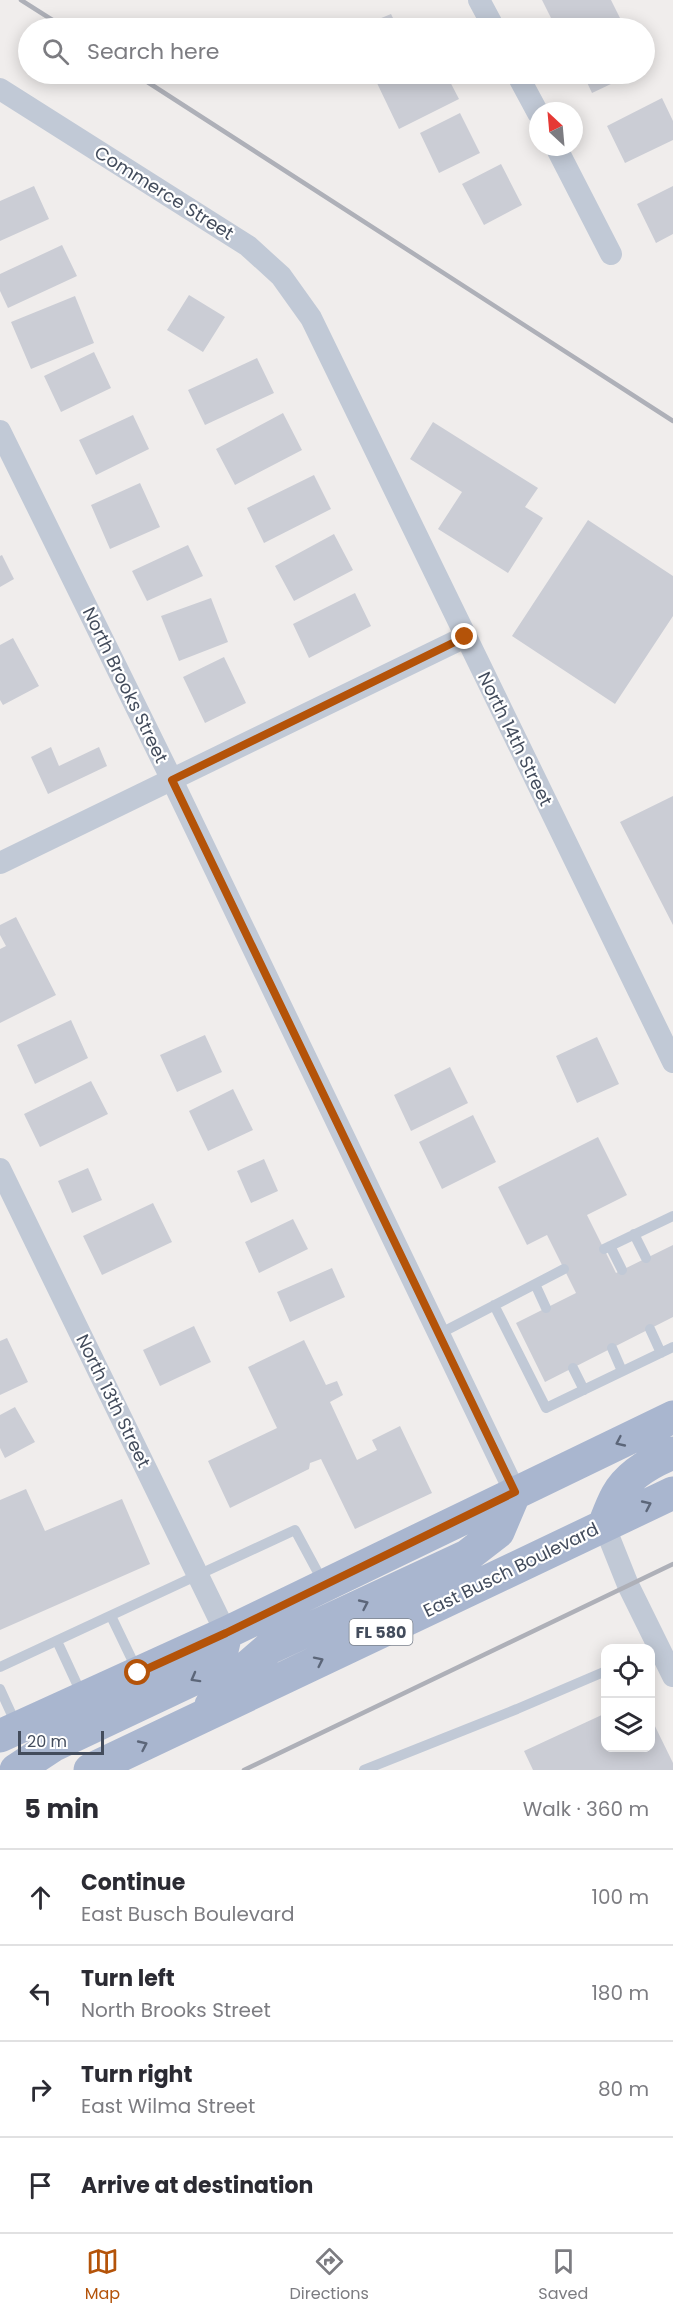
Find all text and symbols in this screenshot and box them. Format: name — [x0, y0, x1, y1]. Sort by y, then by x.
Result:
search box — [18, 18, 655, 84]
icon: search — [39, 35, 72, 68]
text: Search here — [87, 36, 220, 67]
north arrow — [529, 102, 583, 156]
street label: Commerce Street — [90, 140, 239, 246]
street label: North Brooks Street — [77, 603, 174, 767]
route end — [451, 623, 477, 649]
street label: North 14th Street — [472, 667, 559, 810]
street label: North 13th Street — [70, 1330, 157, 1472]
one-way arrow — [616, 1435, 627, 1447]
one-way arrow — [640, 1501, 651, 1513]
street label: East Busch Boulevard — [419, 1516, 603, 1623]
one-way arrow — [357, 1599, 368, 1611]
road number: FL 580 — [350, 1619, 412, 1645]
map controls — [601, 1644, 655, 1752]
button: locate — [601, 1644, 655, 1698]
one-way arrow — [313, 1657, 324, 1669]
route start — [124, 1659, 150, 1685]
one-way arrow — [191, 1671, 201, 1682]
button: layers — [601, 1698, 655, 1752]
scale bar — [18, 1728, 104, 1756]
text: 20 m — [27, 1730, 67, 1753]
one-way arrow — [136, 1741, 147, 1753]
text: 5 min — [24, 1791, 99, 1827]
text: Walk · 360 m — [523, 1795, 649, 1823]
text: Continue — [81, 1867, 185, 1898]
icon: ahead — [24, 1881, 57, 1914]
text: 100 m — [592, 1883, 649, 1911]
text: East Busch Boulevard — [81, 1900, 295, 1928]
text: Turn left — [81, 1963, 175, 1994]
icon: left — [24, 1977, 57, 2010]
text: 180 m — [591, 1979, 649, 2007]
text: North Brooks Street — [81, 1996, 271, 2024]
text: Turn right — [81, 2059, 192, 2090]
icon: right — [24, 2073, 57, 2106]
text: 80 m — [598, 2075, 649, 2103]
text: East Wilma Street — [81, 2092, 255, 2120]
icon: arrive — [24, 2169, 57, 2202]
text: Arrive at destination — [81, 2170, 313, 2201]
tab: Map — [85, 2245, 120, 2306]
tab: Directions — [290, 2245, 369, 2306]
tab: Saved — [538, 2245, 588, 2306]

